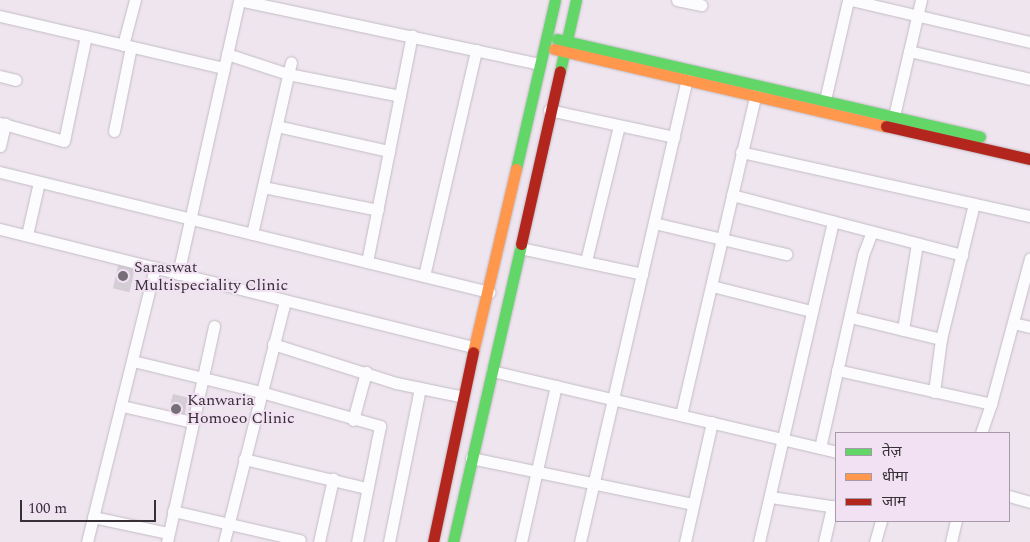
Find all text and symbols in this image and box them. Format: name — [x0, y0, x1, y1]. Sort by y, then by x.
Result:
place label: Saraswat Multispeciality Clinic — [134, 257, 288, 295]
marker: Saraswat Multispeciality Clinic — [116, 269, 130, 283]
place label: Kanwaria Homoeo Clinic — [187, 390, 295, 428]
marker: Kanwaria Homoeo Clinic — [169, 402, 183, 416]
legend — [835, 432, 1010, 522]
text: तेज़ — [882, 440, 902, 463]
text: धीमा — [882, 465, 908, 488]
scale bar — [22, 490, 159, 522]
text: जाम — [882, 490, 906, 513]
text: 100 m — [28, 497, 67, 520]

